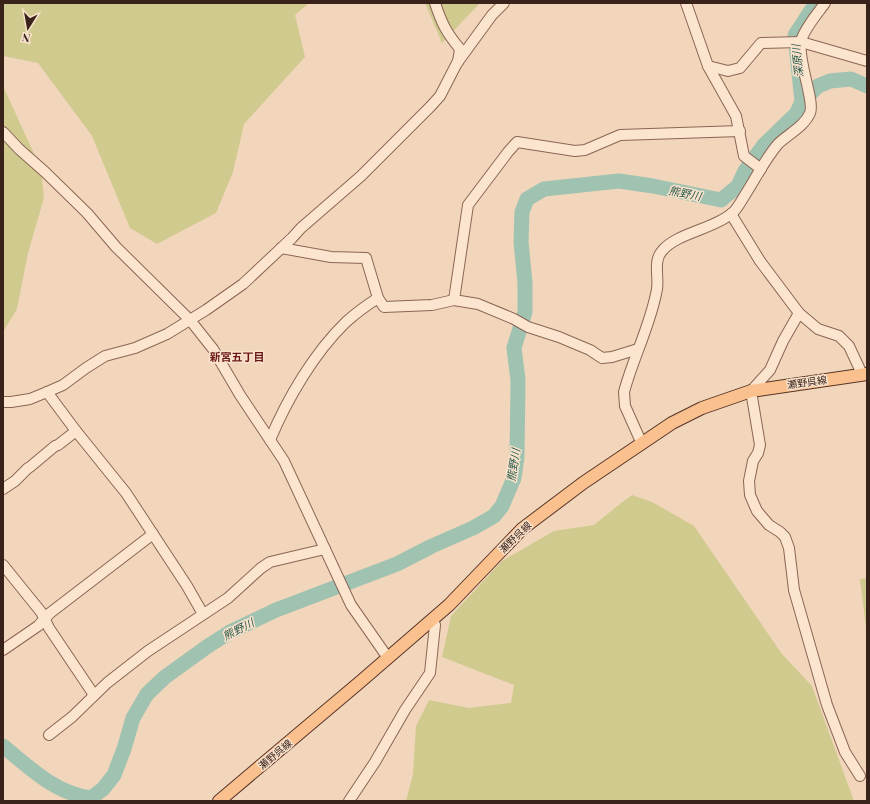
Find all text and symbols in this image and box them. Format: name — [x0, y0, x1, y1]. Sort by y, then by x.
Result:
north arrow — [8, 8, 48, 48]
text: N — [21, 30, 31, 46]
water label: 深原川 — [788, 43, 806, 78]
water label: 熊野川 — [667, 182, 704, 204]
district label: 新宮五丁目 — [210, 349, 265, 364]
street label: 瀬野呉線 — [786, 372, 828, 392]
water label: 熊野川 — [503, 447, 523, 482]
street label: 瀬野呉線 — [496, 518, 534, 556]
water label: 熊野川 — [220, 614, 257, 643]
street label: 瀬野呉線 — [255, 736, 295, 772]

